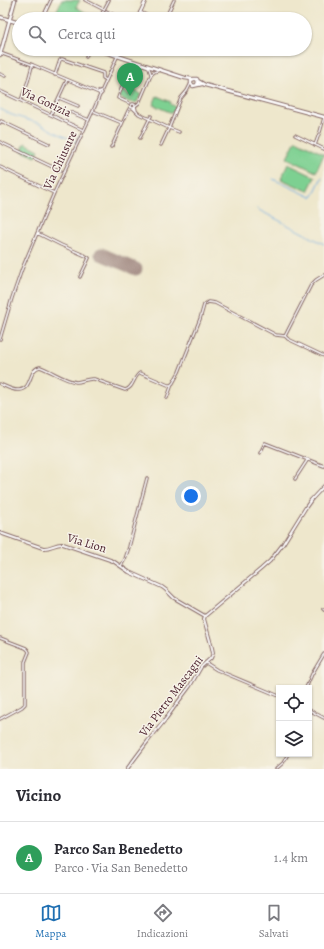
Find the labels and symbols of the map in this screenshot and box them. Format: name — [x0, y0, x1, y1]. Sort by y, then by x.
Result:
pin: A — [117, 63, 143, 96]
street label: Via Gorizia — [17, 83, 74, 121]
street label: Via Chiusure — [39, 128, 81, 193]
your location — [181, 486, 201, 506]
street label: Via Lion — [64, 529, 109, 557]
street label: Via Pietro Mascagni — [135, 652, 207, 740]

